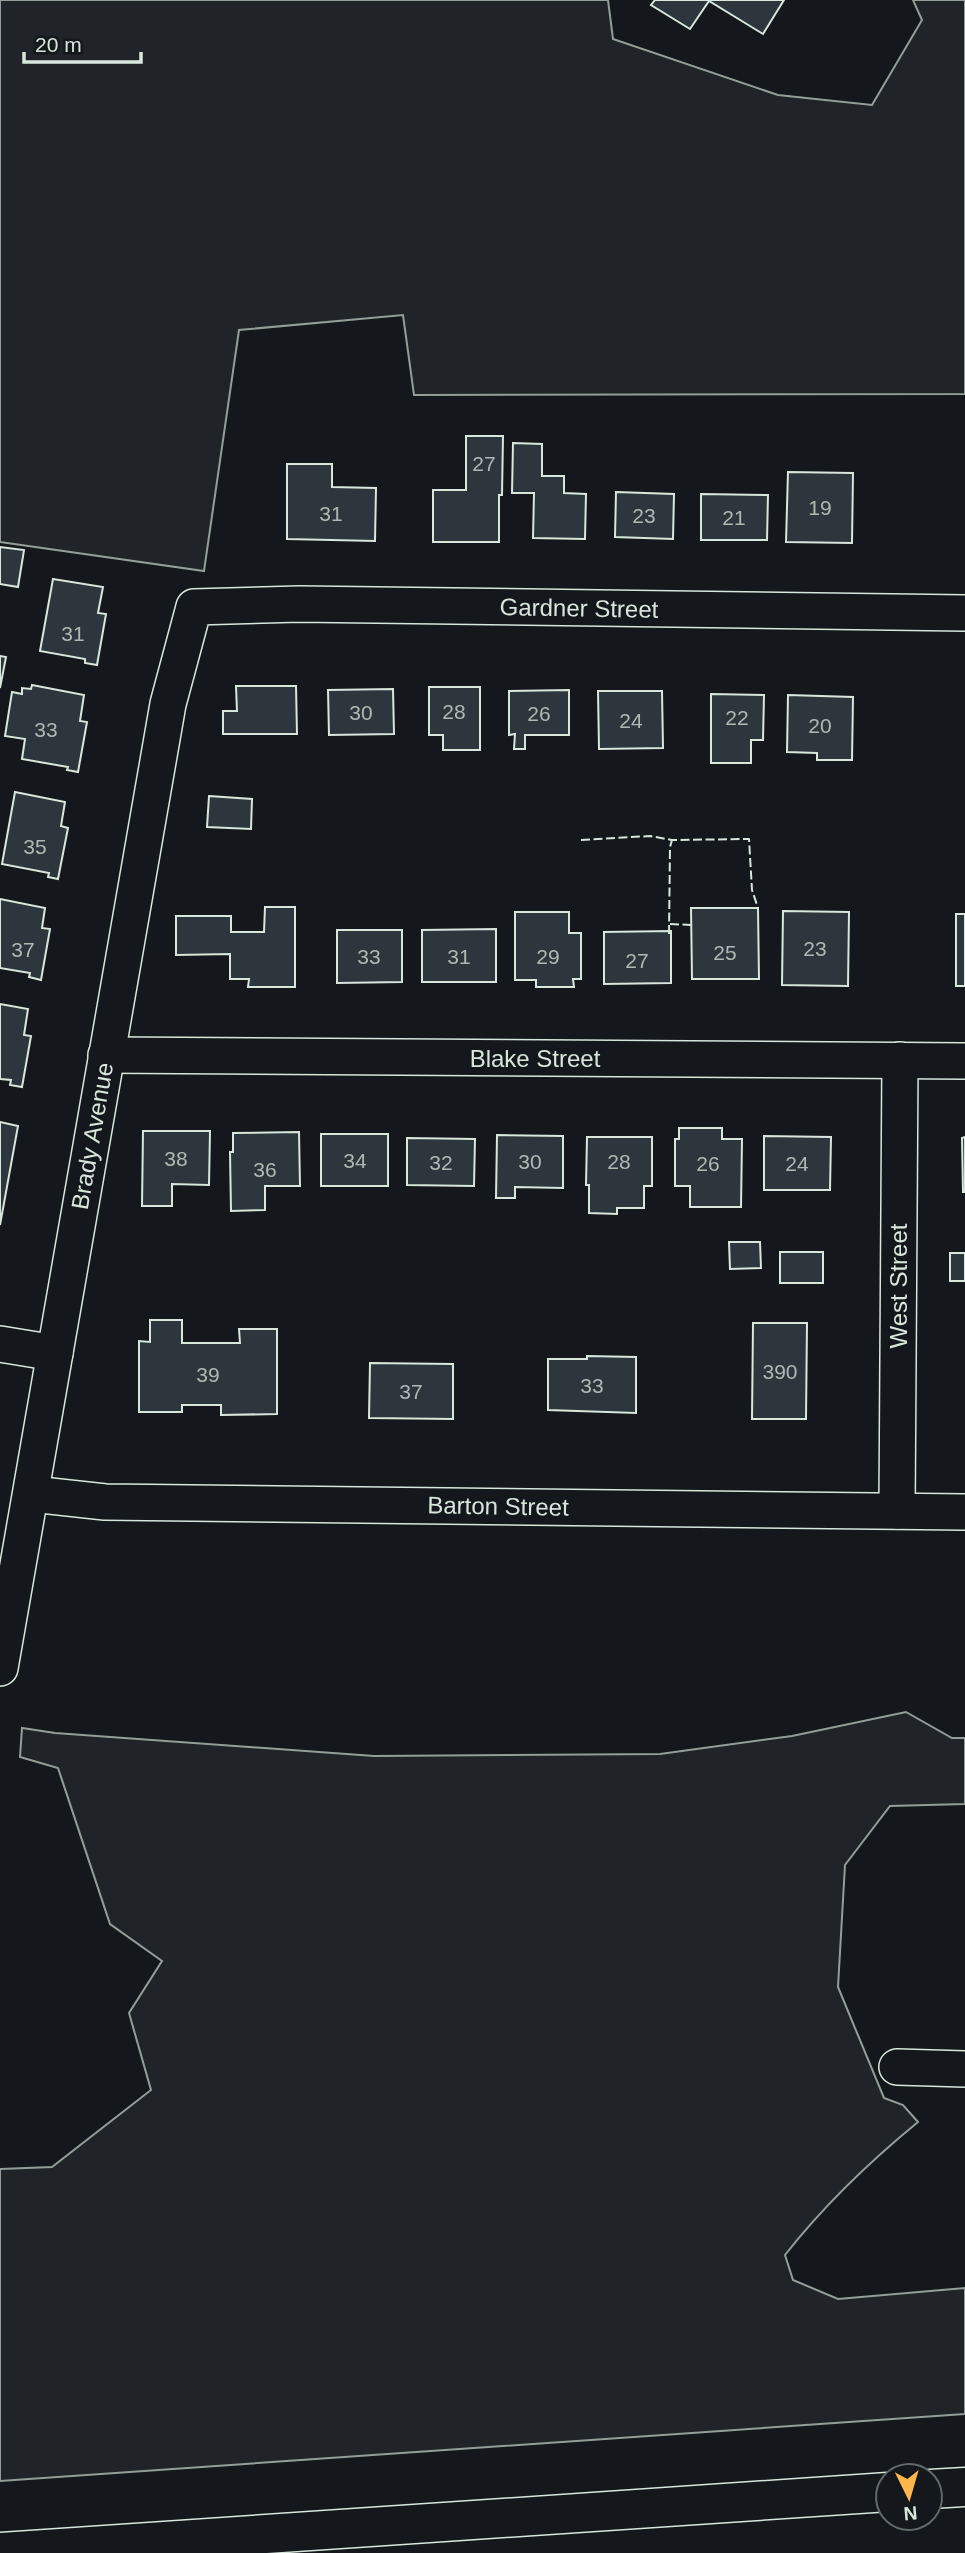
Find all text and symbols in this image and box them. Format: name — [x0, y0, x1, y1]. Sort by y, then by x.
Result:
scale bar — [24, 21, 142, 65]
text: 20 m — [35, 33, 82, 56]
house number: 27 — [472, 452, 496, 475]
house number: 19 — [808, 496, 832, 519]
house number: 31 — [319, 502, 343, 525]
house number: 23 — [632, 504, 656, 527]
house number: 21 — [722, 506, 746, 529]
street label: Gardner Street — [499, 593, 659, 623]
house number: 31 — [61, 622, 85, 645]
house number: 28 — [442, 700, 466, 723]
house number: 30 — [349, 701, 373, 724]
house number: 26 — [527, 702, 551, 725]
house number: 22 — [725, 706, 749, 729]
house number: 24 — [619, 709, 643, 732]
house number: 20 — [808, 714, 832, 737]
house number: 33 — [34, 718, 58, 741]
house number: 35 — [23, 835, 47, 858]
house number: 23 — [803, 937, 827, 960]
house number: 37 — [11, 938, 35, 961]
house number: 25 — [713, 941, 737, 964]
house number: 33 — [357, 945, 381, 968]
house number: 31 — [447, 945, 471, 968]
house number: 29 — [536, 945, 560, 968]
house number: 27 — [625, 949, 649, 972]
street label: Blake Street — [470, 1045, 601, 1072]
street label: Brady Avenue — [66, 1060, 118, 1212]
house number: 38 — [164, 1147, 188, 1170]
house number: 34 — [343, 1149, 367, 1172]
house number: 30 — [518, 1150, 542, 1173]
house number: 28 — [607, 1150, 631, 1173]
house number: 32 — [429, 1151, 453, 1174]
house number: 26 — [696, 1152, 720, 1175]
house number: 24 — [785, 1152, 809, 1175]
house number: 36 — [253, 1158, 277, 1181]
street label: West Street — [885, 1223, 912, 1348]
house number: 390 — [762, 1360, 798, 1383]
house number: 39 — [196, 1363, 220, 1386]
house number: 33 — [580, 1374, 604, 1397]
house number: 37 — [399, 1380, 423, 1403]
street label: Barton Street — [427, 1491, 569, 1521]
north arrow — [874, 2462, 944, 2532]
text: N — [903, 2502, 918, 2524]

